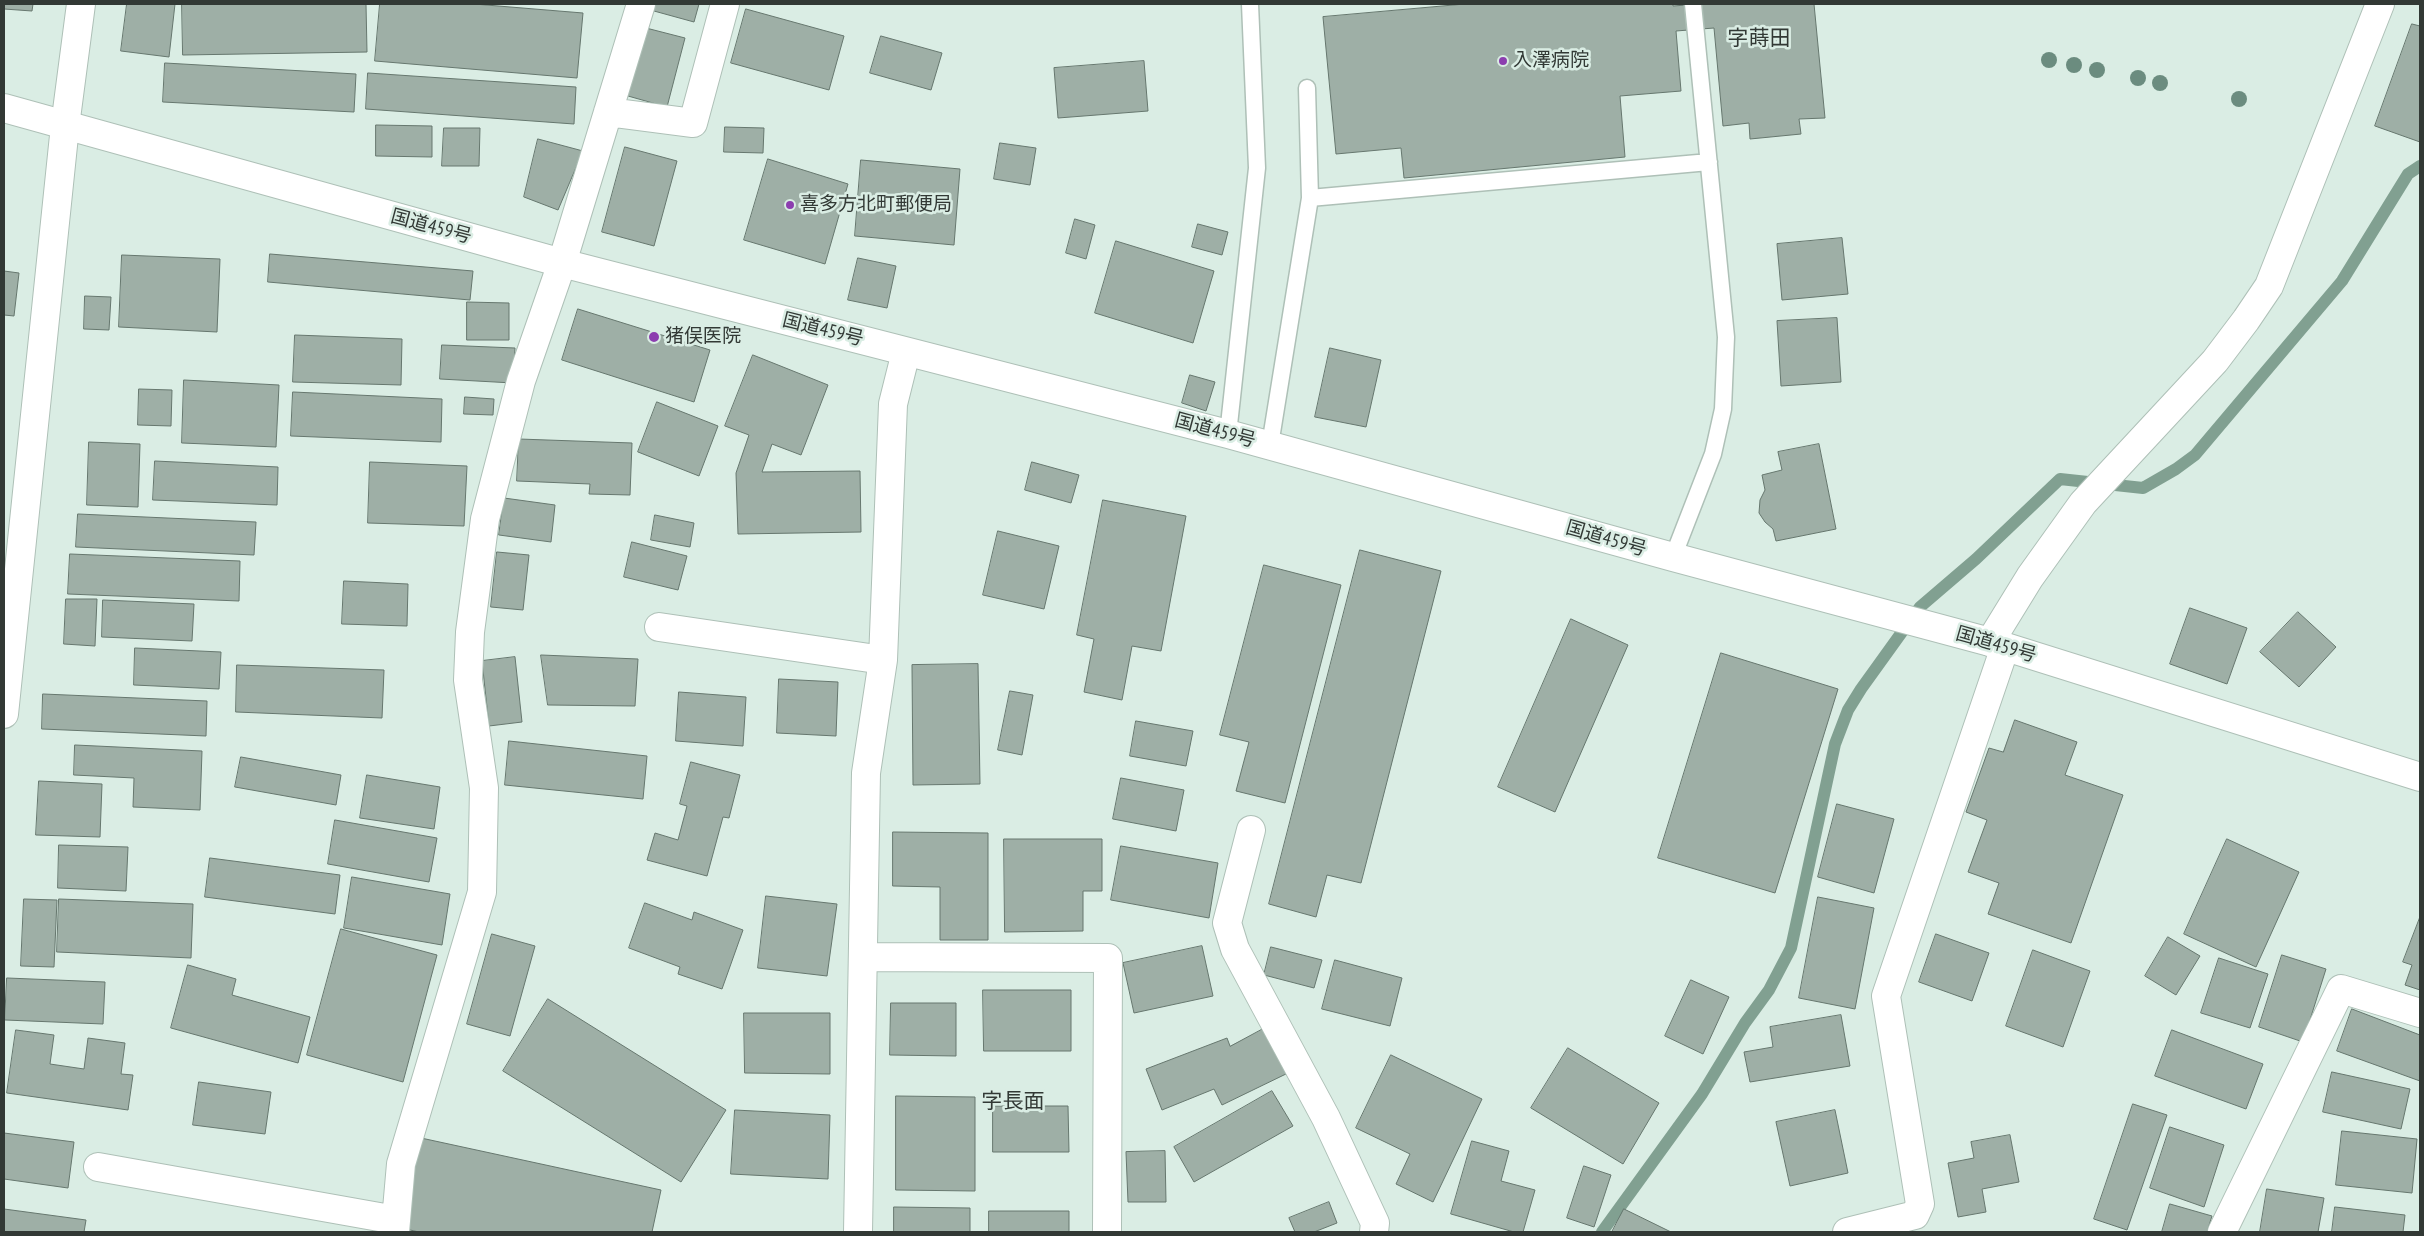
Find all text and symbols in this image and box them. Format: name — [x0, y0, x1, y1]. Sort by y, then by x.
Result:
district label: 字蒔田 — [1728, 26, 1790, 52]
place label: 入澤病院 — [1513, 50, 1589, 72]
marker: 入澤病院 — [1497, 55, 1509, 67]
place label: 喜多方北町郵便局 — [800, 194, 952, 216]
marker: 喜多方北町郵便局 — [784, 199, 796, 211]
street label: 国道459号 — [388, 205, 474, 249]
street label: 国道459号 — [780, 309, 866, 351]
place label: 猪俣医院 — [665, 326, 741, 348]
marker: 猪俣医院 — [647, 330, 661, 344]
street label: 国道459号 — [1172, 409, 1258, 453]
street label: 国道459号 — [1563, 517, 1649, 561]
street label: 国道459号 — [1953, 623, 2039, 667]
district label: 字長面 — [982, 1089, 1044, 1115]

